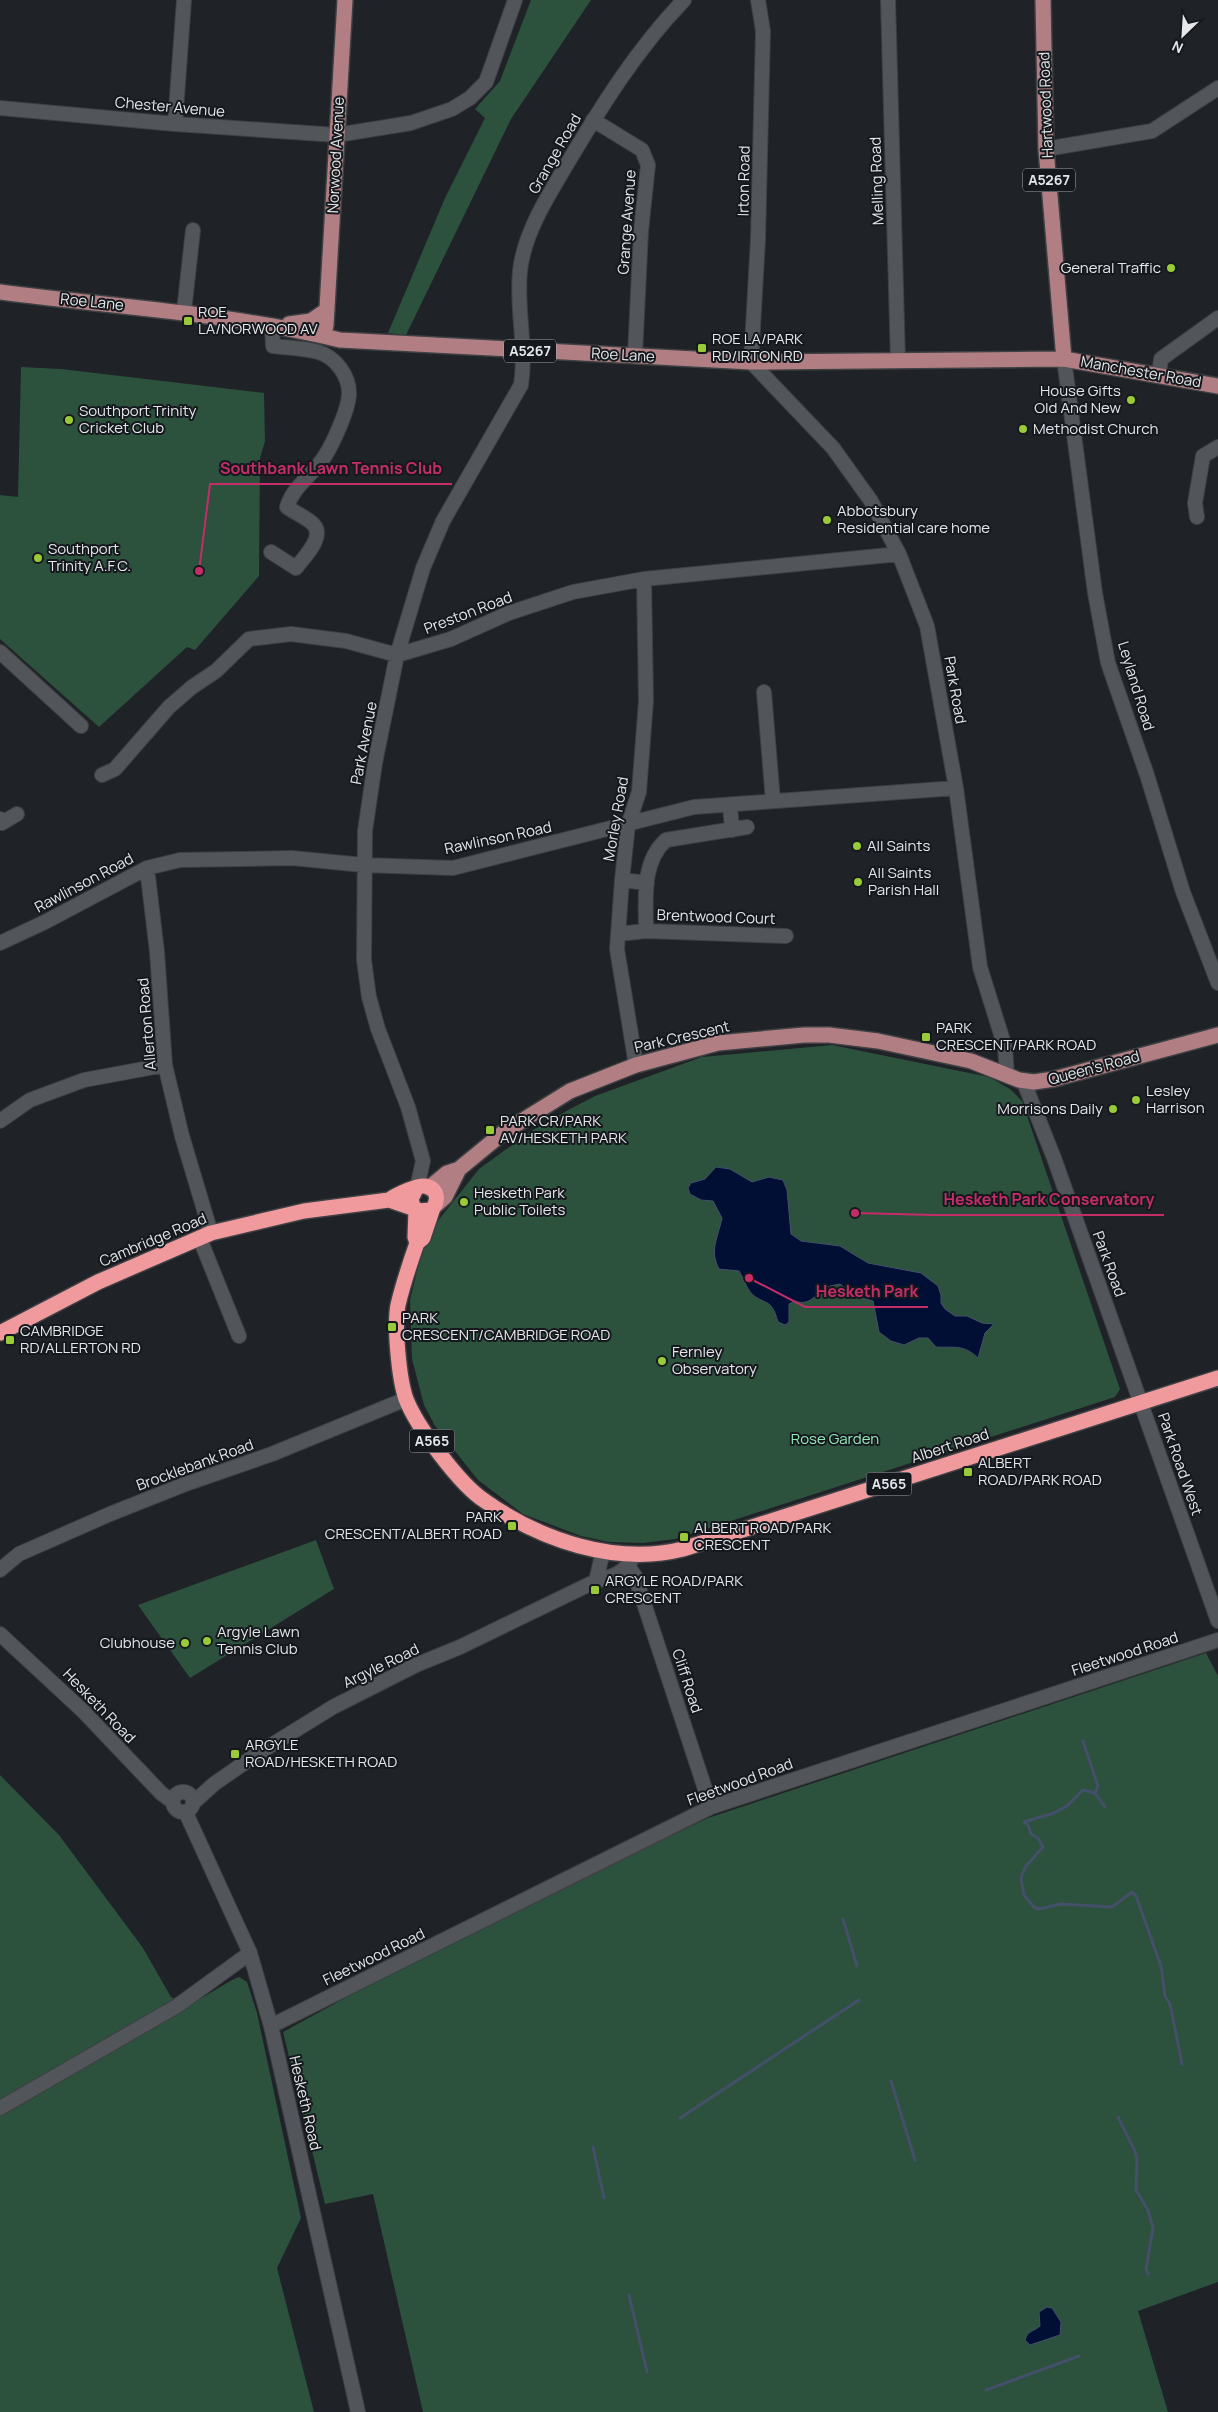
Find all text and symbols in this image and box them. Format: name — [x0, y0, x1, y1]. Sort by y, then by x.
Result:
north arrow — [1158, 10, 1208, 60]
text: N — [1169, 36, 1186, 58]
street label: Hartwood Road — [1033, 51, 1058, 159]
street label: Chester Avenue — [114, 91, 226, 122]
street label: Norwood Avenue — [322, 96, 349, 214]
street label: Grange Road — [523, 110, 586, 198]
street label: Melling Road — [864, 137, 889, 225]
street label: Irton Road — [732, 145, 755, 217]
road number: A5267 — [1023, 168, 1075, 192]
street label: Grange Avenue — [612, 169, 641, 275]
place label: General Traffic — [1061, 257, 1161, 278]
marker: General Traffic — [1165, 262, 1177, 274]
street label: Roe Lane — [59, 288, 125, 315]
place label: ROE LA/NORWOOD AV — [198, 301, 318, 339]
marker: ROE LA/NORWOOD AV — [182, 315, 194, 327]
place label: ROE LA/PARK RD/IRTON RD — [712, 328, 803, 366]
road number: A5267 — [504, 340, 556, 362]
street label: Roe Lane — [591, 342, 656, 367]
marker: ROE LA/PARK RD/IRTON RD — [696, 342, 708, 354]
street label: Manchester Road — [1079, 351, 1203, 392]
place label: House Gifts Old And New — [1034, 380, 1121, 418]
marker: House Gifts Old And New — [1125, 394, 1137, 406]
place label: Southport Trinity Cricket Club — [79, 400, 196, 438]
marker: Southport Trinity Cricket Club — [63, 414, 75, 426]
place label: Methodist Church — [1033, 418, 1159, 439]
marker: Methodist Church — [1017, 423, 1029, 435]
callout: Southbank Lawn Tennis Club — [210, 453, 452, 484]
text: Southbank Lawn Tennis Club — [220, 457, 442, 479]
place label: Abbotsbury Residential care home — [837, 500, 990, 538]
marker: Abbotsbury Residential care home — [821, 514, 833, 526]
place label: Southport Trinity A.F.C. — [48, 538, 131, 576]
marker: Southport Trinity A.F.C. — [32, 552, 44, 564]
street label: Preston Road — [421, 586, 515, 639]
street label: Leyland Road — [1113, 639, 1160, 733]
street label: Park Road — [939, 654, 972, 725]
street label: Park Avenue — [345, 699, 382, 786]
street label: Morley Road — [598, 775, 633, 863]
street label: Rawlinson Road — [442, 816, 553, 859]
place label: All Saints — [867, 835, 931, 856]
marker: All Saints — [851, 840, 863, 852]
street label: Rawlinson Road — [31, 848, 137, 917]
place label: All Saints Parish Hall — [868, 862, 939, 900]
marker: All Saints Parish Hall — [852, 876, 864, 888]
street label: Brentwood Court — [656, 904, 776, 929]
street label: Allerton Road — [132, 977, 161, 1071]
street label: Park Crescent — [632, 1015, 732, 1058]
place label: PARK CRESCENT/PARK ROAD — [936, 1017, 1096, 1055]
marker: PARK CRESCENT/PARK ROAD — [920, 1031, 932, 1043]
street label: Queen's Road — [1046, 1045, 1142, 1090]
place label: Lesley Harrison — [1146, 1080, 1205, 1118]
marker: Lesley Harrison — [1130, 1094, 1142, 1106]
place label: Morrisons Daily — [997, 1098, 1103, 1119]
marker: Morrisons Daily — [1107, 1103, 1119, 1115]
place label: PARK CR/PARK AV/HESKETH PARK — [500, 1110, 627, 1148]
marker: PARK CR/PARK AV/HESKETH PARK — [484, 1124, 496, 1136]
place label: Hesketh Park Public Toilets — [474, 1182, 566, 1220]
callout: Hesketh Park Conservatory — [934, 1184, 1164, 1215]
text: Hesketh Park Conservatory — [944, 1188, 1154, 1210]
marker: Hesketh Park Public Toilets — [458, 1196, 470, 1208]
street label: Cambridge Road — [96, 1207, 210, 1272]
street label: Park Road — [1088, 1228, 1131, 1300]
callout: Hesketh Park — [805, 1276, 928, 1307]
text: Hesketh Park — [816, 1280, 919, 1302]
place label: PARK CRESCENT/CAMBRIDGE ROAD — [402, 1307, 610, 1345]
place label: CAMBRIDGE RD/ALLERTON RD — [20, 1320, 141, 1358]
marker: PARK CRESCENT/CAMBRIDGE ROAD — [386, 1321, 398, 1333]
marker: CAMBRIDGE RD/ALLERTON RD — [4, 1334, 16, 1346]
place label: Fernley Observatory — [672, 1341, 757, 1379]
marker: Fernley Observatory — [656, 1355, 668, 1367]
street label: Park Road West — [1153, 1410, 1208, 1518]
street label: Albert Road — [908, 1423, 991, 1468]
park label: Rose Garden — [791, 1428, 879, 1449]
road number: A565 — [410, 1430, 454, 1452]
street label: Brocklebank Road — [133, 1434, 256, 1496]
place label: ALBERT ROAD/PARK ROAD — [978, 1452, 1102, 1490]
marker: ALBERT ROAD/PARK ROAD — [962, 1466, 974, 1478]
road number: A565 — [866, 1472, 912, 1496]
place label: PARK CRESCENT/ALBERT ROAD — [325, 1506, 502, 1544]
place label: ALBERT ROAD/PARK CRESCENT — [694, 1517, 832, 1555]
marker: PARK CRESCENT/ALBERT ROAD — [506, 1520, 518, 1532]
marker: ALBERT ROAD/PARK CRESCENT — [678, 1531, 690, 1543]
place label: ARGYLE ROAD/PARK CRESCENT — [605, 1570, 743, 1608]
marker: ARGYLE ROAD/PARK CRESCENT — [589, 1584, 601, 1596]
place label: Argyle Lawn Tennis Club — [217, 1621, 300, 1659]
street label: Fleetwood Road — [1069, 1626, 1181, 1681]
place label: Clubhouse — [100, 1632, 175, 1653]
marker: Argyle Lawn Tennis Club — [201, 1635, 213, 1647]
marker: Clubhouse — [179, 1637, 191, 1649]
street label: Argyle Road — [339, 1638, 422, 1693]
street label: Cliff Road — [667, 1646, 708, 1716]
street label: Hesketh Road — [58, 1664, 140, 1748]
place label: ARGYLE ROAD/HESKETH ROAD — [245, 1734, 397, 1772]
marker: ARGYLE ROAD/HESKETH ROAD — [229, 1748, 241, 1760]
street label: Fleetwood Road — [684, 1753, 796, 1810]
street label: Fleetwood Road — [319, 1923, 428, 1990]
street label: Hesketh Road — [284, 2054, 327, 2152]

